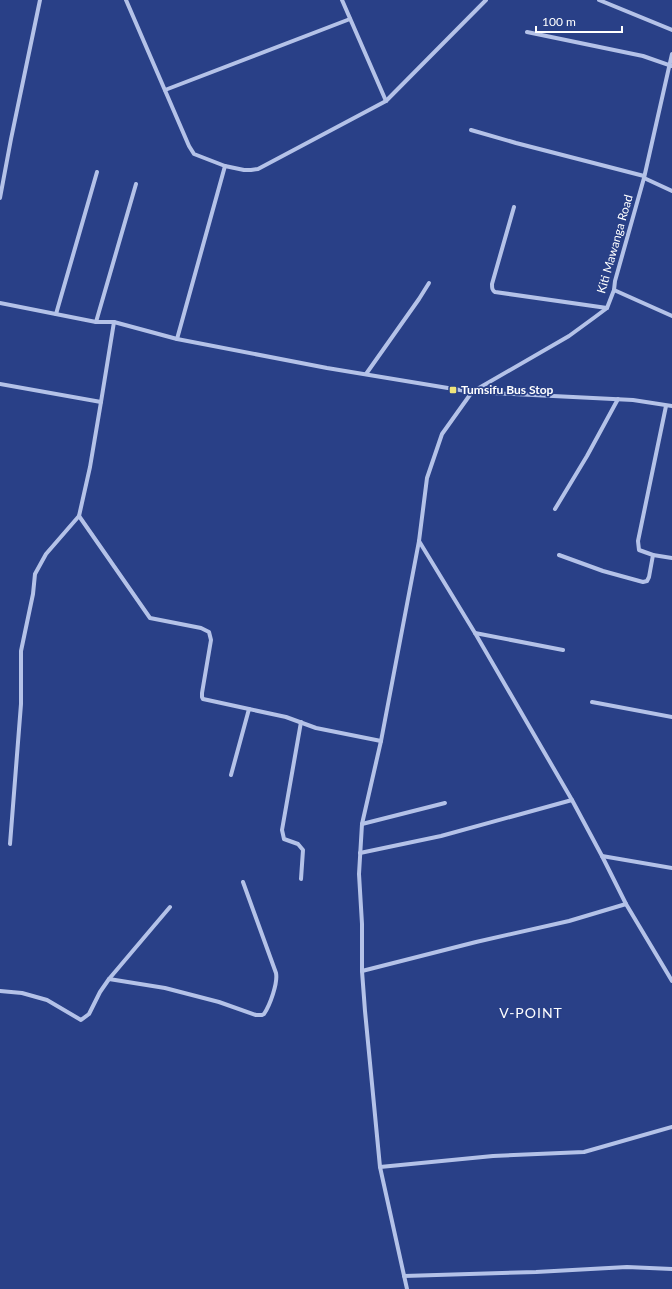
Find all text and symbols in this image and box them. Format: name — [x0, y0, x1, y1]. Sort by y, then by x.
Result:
scale bar — [536, 8, 622, 34]
text: 100 m — [542, 14, 576, 29]
street label: Kiti Mawanga Road — [593, 193, 636, 295]
place label: Tumsifu Bus Stop — [461, 382, 554, 397]
marker: Tumsifu Bus Stop — [448, 385, 458, 395]
district label: V-POINT — [499, 1004, 563, 1021]

